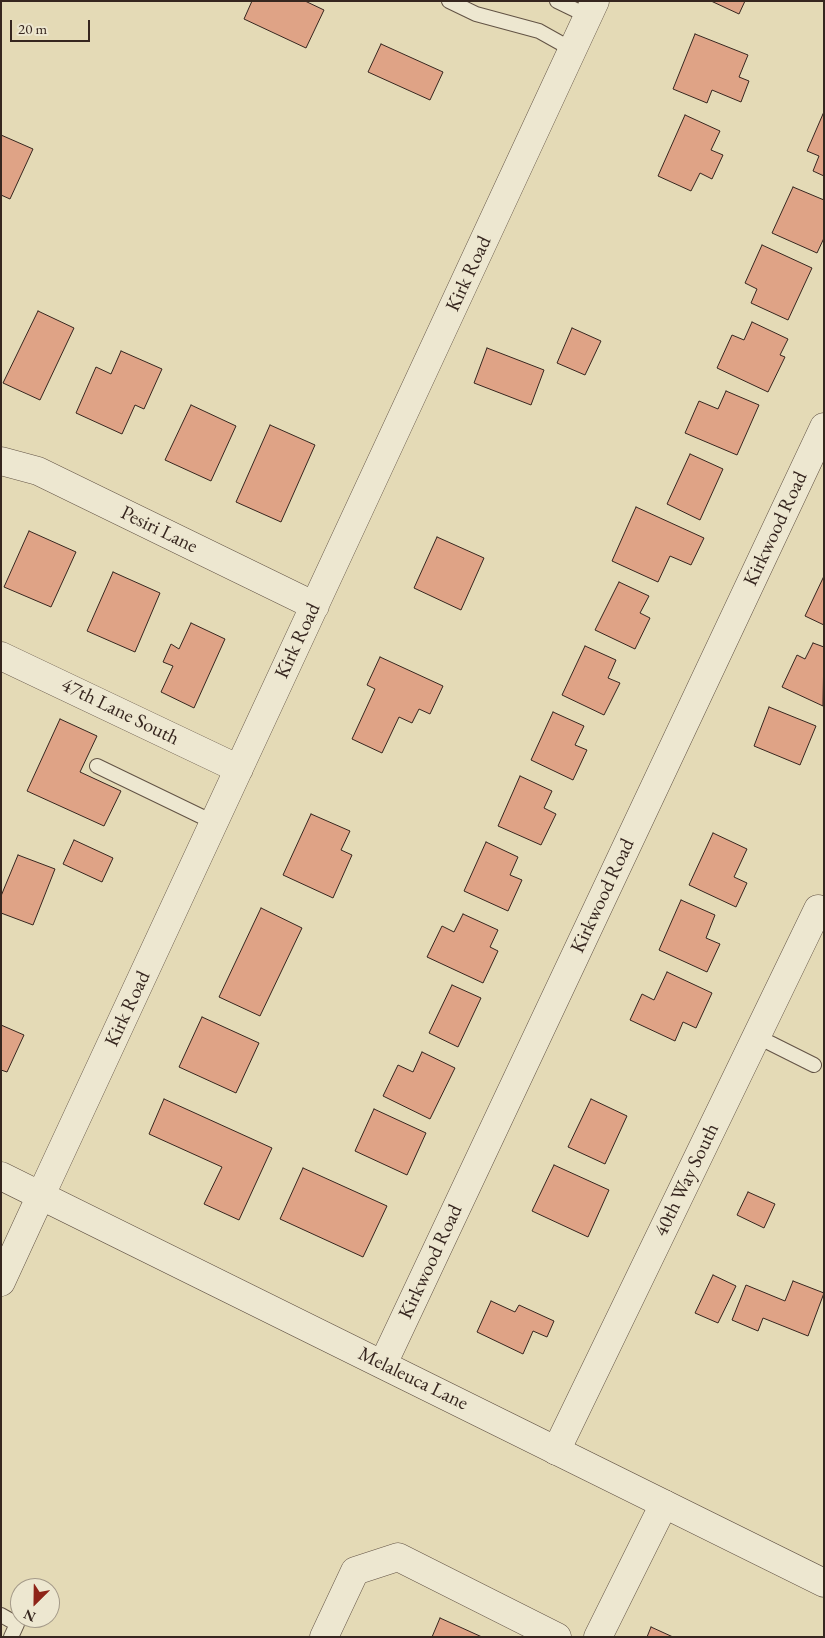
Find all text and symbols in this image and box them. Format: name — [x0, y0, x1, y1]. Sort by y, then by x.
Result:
scale bar — [12, 10, 92, 42]
text: 20 m — [18, 19, 47, 38]
street label: Kirk Road — [441, 232, 497, 316]
street label: Kirkwood Road — [739, 468, 813, 590]
street label: Pesiri Lane — [117, 501, 201, 559]
street label: Kirk Road — [270, 599, 326, 683]
street label: 47th Lane South — [57, 673, 183, 751]
street label: Kirkwood Road — [566, 835, 640, 957]
street label: Kirk Road — [100, 967, 156, 1051]
street label: 40th Way South — [649, 1119, 725, 1241]
street label: Kirkwood Road — [394, 1201, 468, 1323]
street label: Melaleuca Lane — [354, 1342, 472, 1416]
north arrow — [10, 1578, 60, 1628]
text: N — [21, 1605, 38, 1626]

